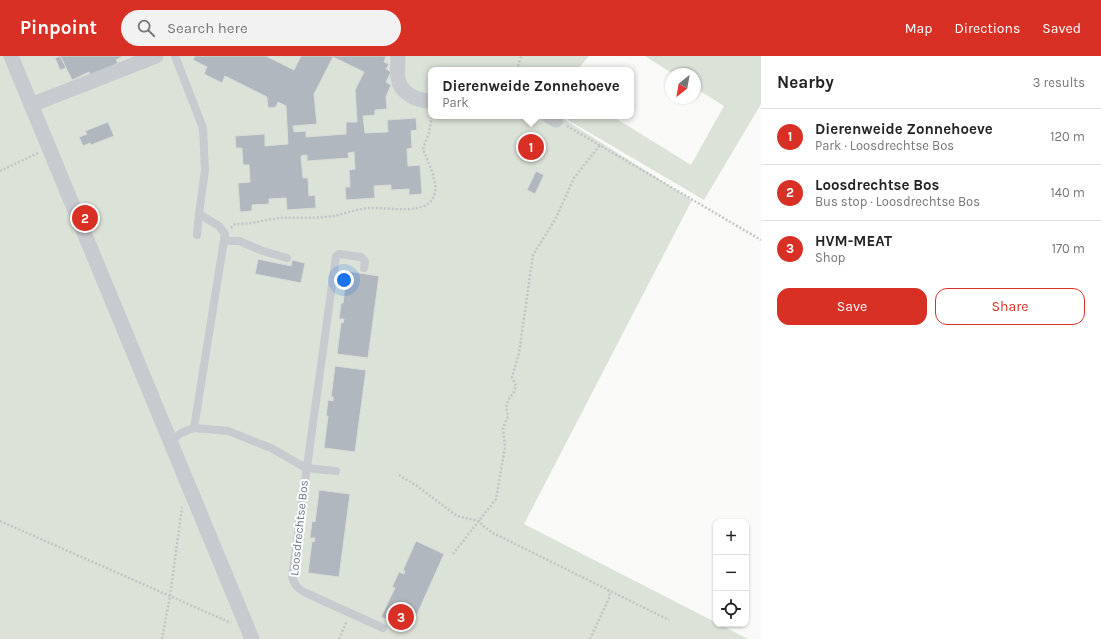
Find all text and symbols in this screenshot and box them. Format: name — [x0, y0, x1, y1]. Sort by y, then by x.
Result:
search box — [121, 10, 401, 46]
text: Pinpoint — [20, 17, 97, 39]
icon: search — [135, 17, 157, 39]
text: Search here — [167, 19, 248, 37]
text: Map — [905, 20, 933, 37]
text: Directions — [955, 20, 1020, 37]
text: Saved — [1042, 20, 1081, 37]
popup — [428, 67, 634, 119]
north arrow — [665, 68, 701, 104]
text: Nearby — [777, 72, 834, 92]
text: 3 results — [1033, 75, 1085, 90]
text: Dierenweide Zonnehoeve — [442, 77, 620, 95]
text: Park — [442, 95, 469, 110]
text: Dierenweide Zonnehoeve — [815, 120, 993, 138]
text: 1 — [788, 129, 792, 144]
text: 120 m — [1050, 129, 1085, 144]
pin: 1 — [518, 132, 544, 162]
text: Park · Loosdrechtse Bos — [815, 138, 954, 153]
text: Loosdrechtse Bos — [815, 176, 939, 194]
text: 2 — [786, 185, 794, 200]
text: 140 m — [1050, 185, 1085, 200]
text: Bus stop · Loosdrechtse Bos — [815, 194, 980, 209]
pin: 2 — [72, 203, 98, 233]
text: HVM-MEAT — [815, 232, 892, 250]
text: 3 — [786, 241, 794, 256]
text: 170 m — [1052, 241, 1085, 256]
text: Shop — [815, 250, 845, 265]
your location — [334, 270, 354, 290]
button: Save — [777, 288, 927, 325]
button: Share — [935, 288, 1085, 325]
street label: Loosdrechtse Bos — [287, 479, 311, 577]
map controls — [713, 519, 749, 627]
button: + — [713, 519, 749, 555]
button: − — [713, 555, 749, 591]
button: locate — [713, 591, 749, 627]
pin: 3 — [388, 602, 414, 632]

